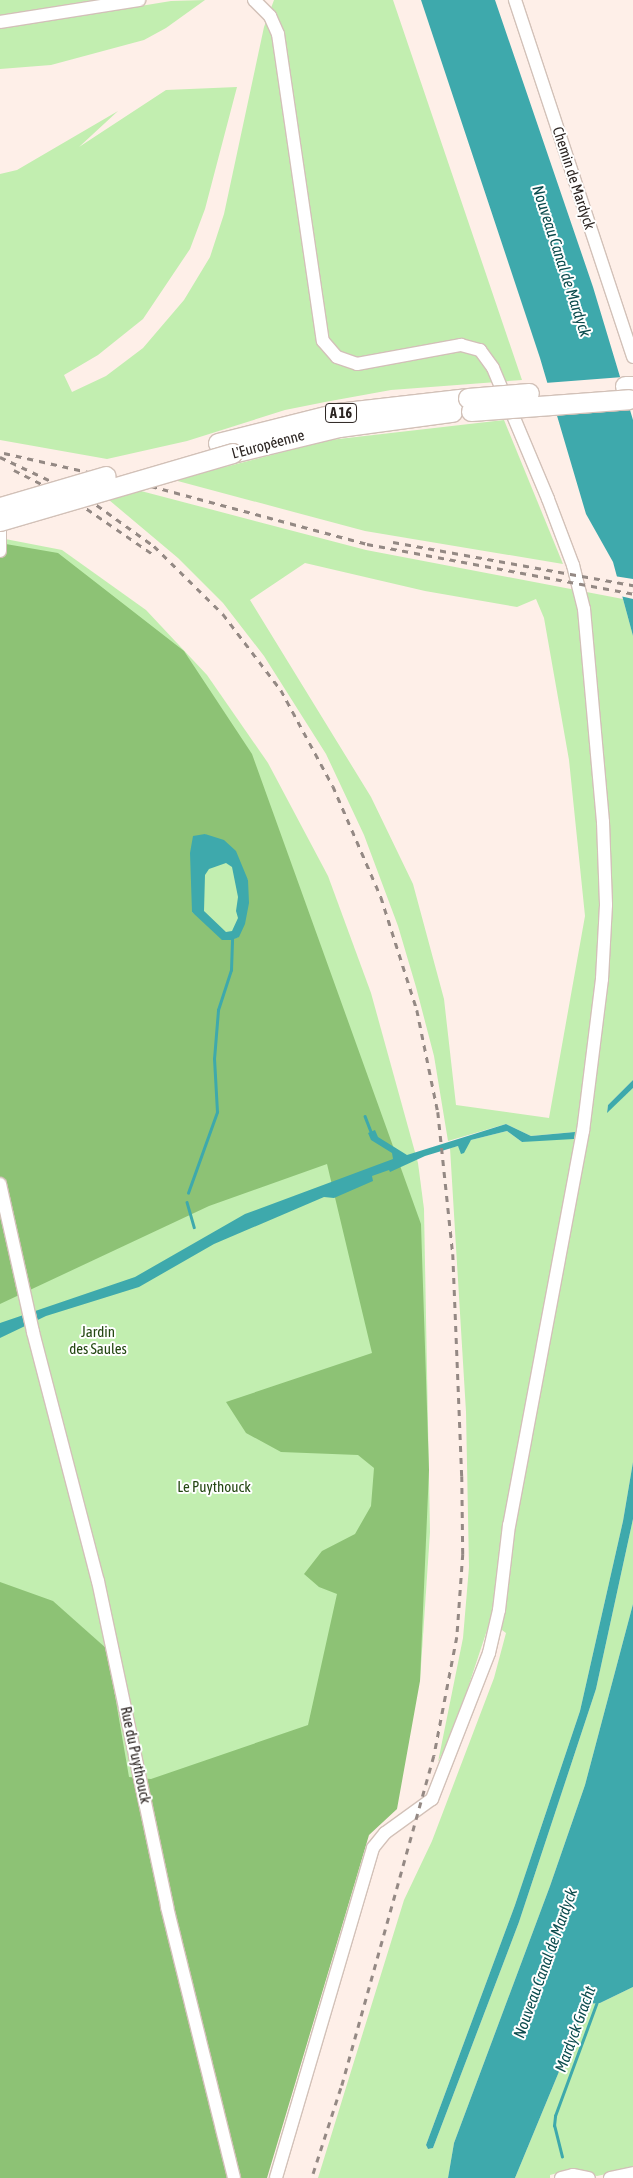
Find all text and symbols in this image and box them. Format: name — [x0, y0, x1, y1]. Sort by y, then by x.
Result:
street label: Chemin de Mardyck — [549, 124, 599, 232]
water label: Nouveau Canal de Mardyck — [528, 183, 596, 339]
road number: A 16 — [325, 402, 357, 424]
street label: L'Européenne — [230, 426, 306, 462]
park label: Jardin des Saules — [69, 1322, 127, 1357]
park label: Le Puythouck — [177, 1478, 251, 1496]
street label: Rue du Puythouck — [117, 1705, 155, 1805]
water label: Nouveau Canal de Mardyck — [509, 1885, 581, 2041]
water label: Mardyck Gracht — [551, 1983, 599, 2075]

